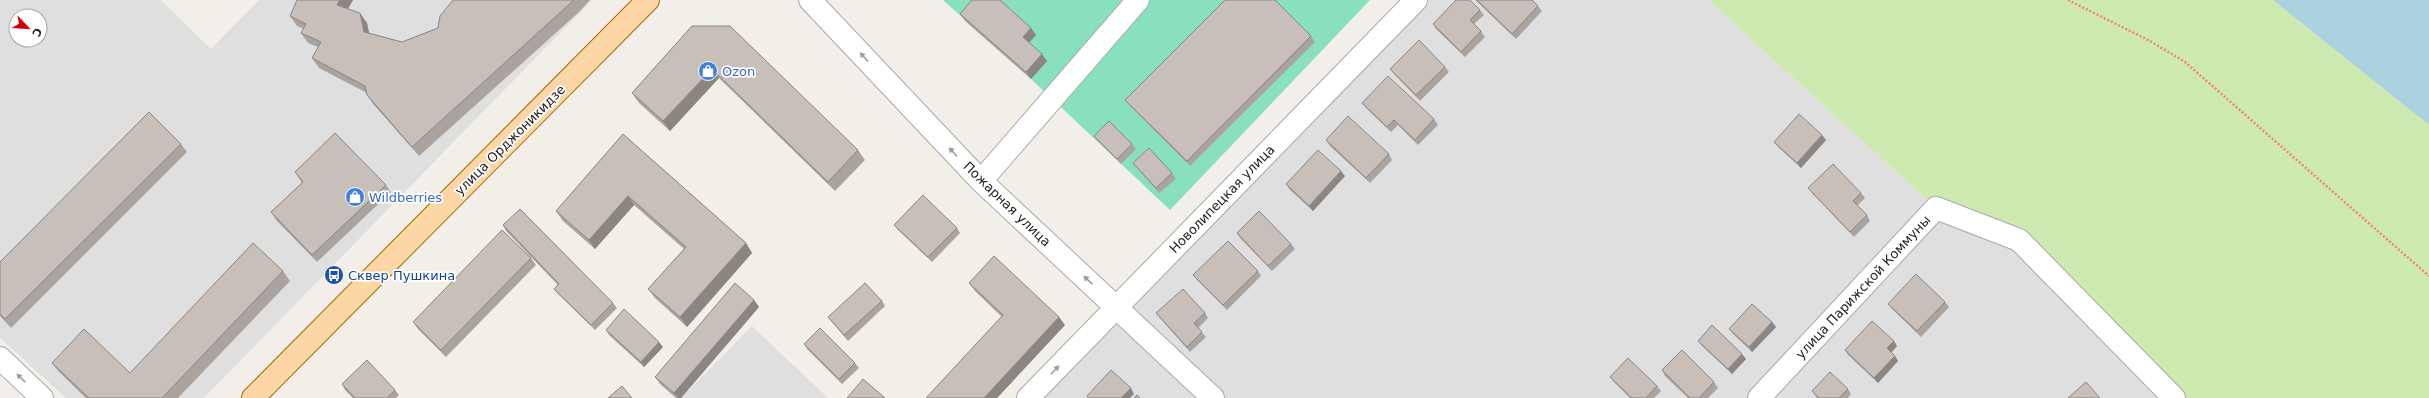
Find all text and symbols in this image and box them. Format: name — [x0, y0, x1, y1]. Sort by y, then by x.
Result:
north arrow — [8, 8, 48, 48]
text: С — [29, 26, 44, 38]
one-way arrow — [859, 52, 869, 62]
shop icon: Ozon — [697, 60, 719, 82]
place label: Ozon — [722, 64, 755, 79]
street label: улица Орджоникидзе — [452, 82, 568, 198]
street label: Новолипецкая улица — [1166, 142, 1278, 256]
one-way arrow — [949, 147, 958, 157]
street label: Пожарная улица — [960, 159, 1054, 249]
shop icon: Wildberries — [344, 186, 366, 208]
place label: Wildberries — [369, 190, 442, 205]
street label: улица Парижской Коммуны — [1793, 212, 1933, 362]
bus stop icon: Сквер Пушкина — [323, 264, 345, 286]
place label: Сквер Пушкина — [348, 268, 455, 283]
one-way arrow — [1082, 276, 1093, 285]
one-way arrow — [1050, 365, 1060, 375]
one-way arrow — [16, 373, 26, 383]

